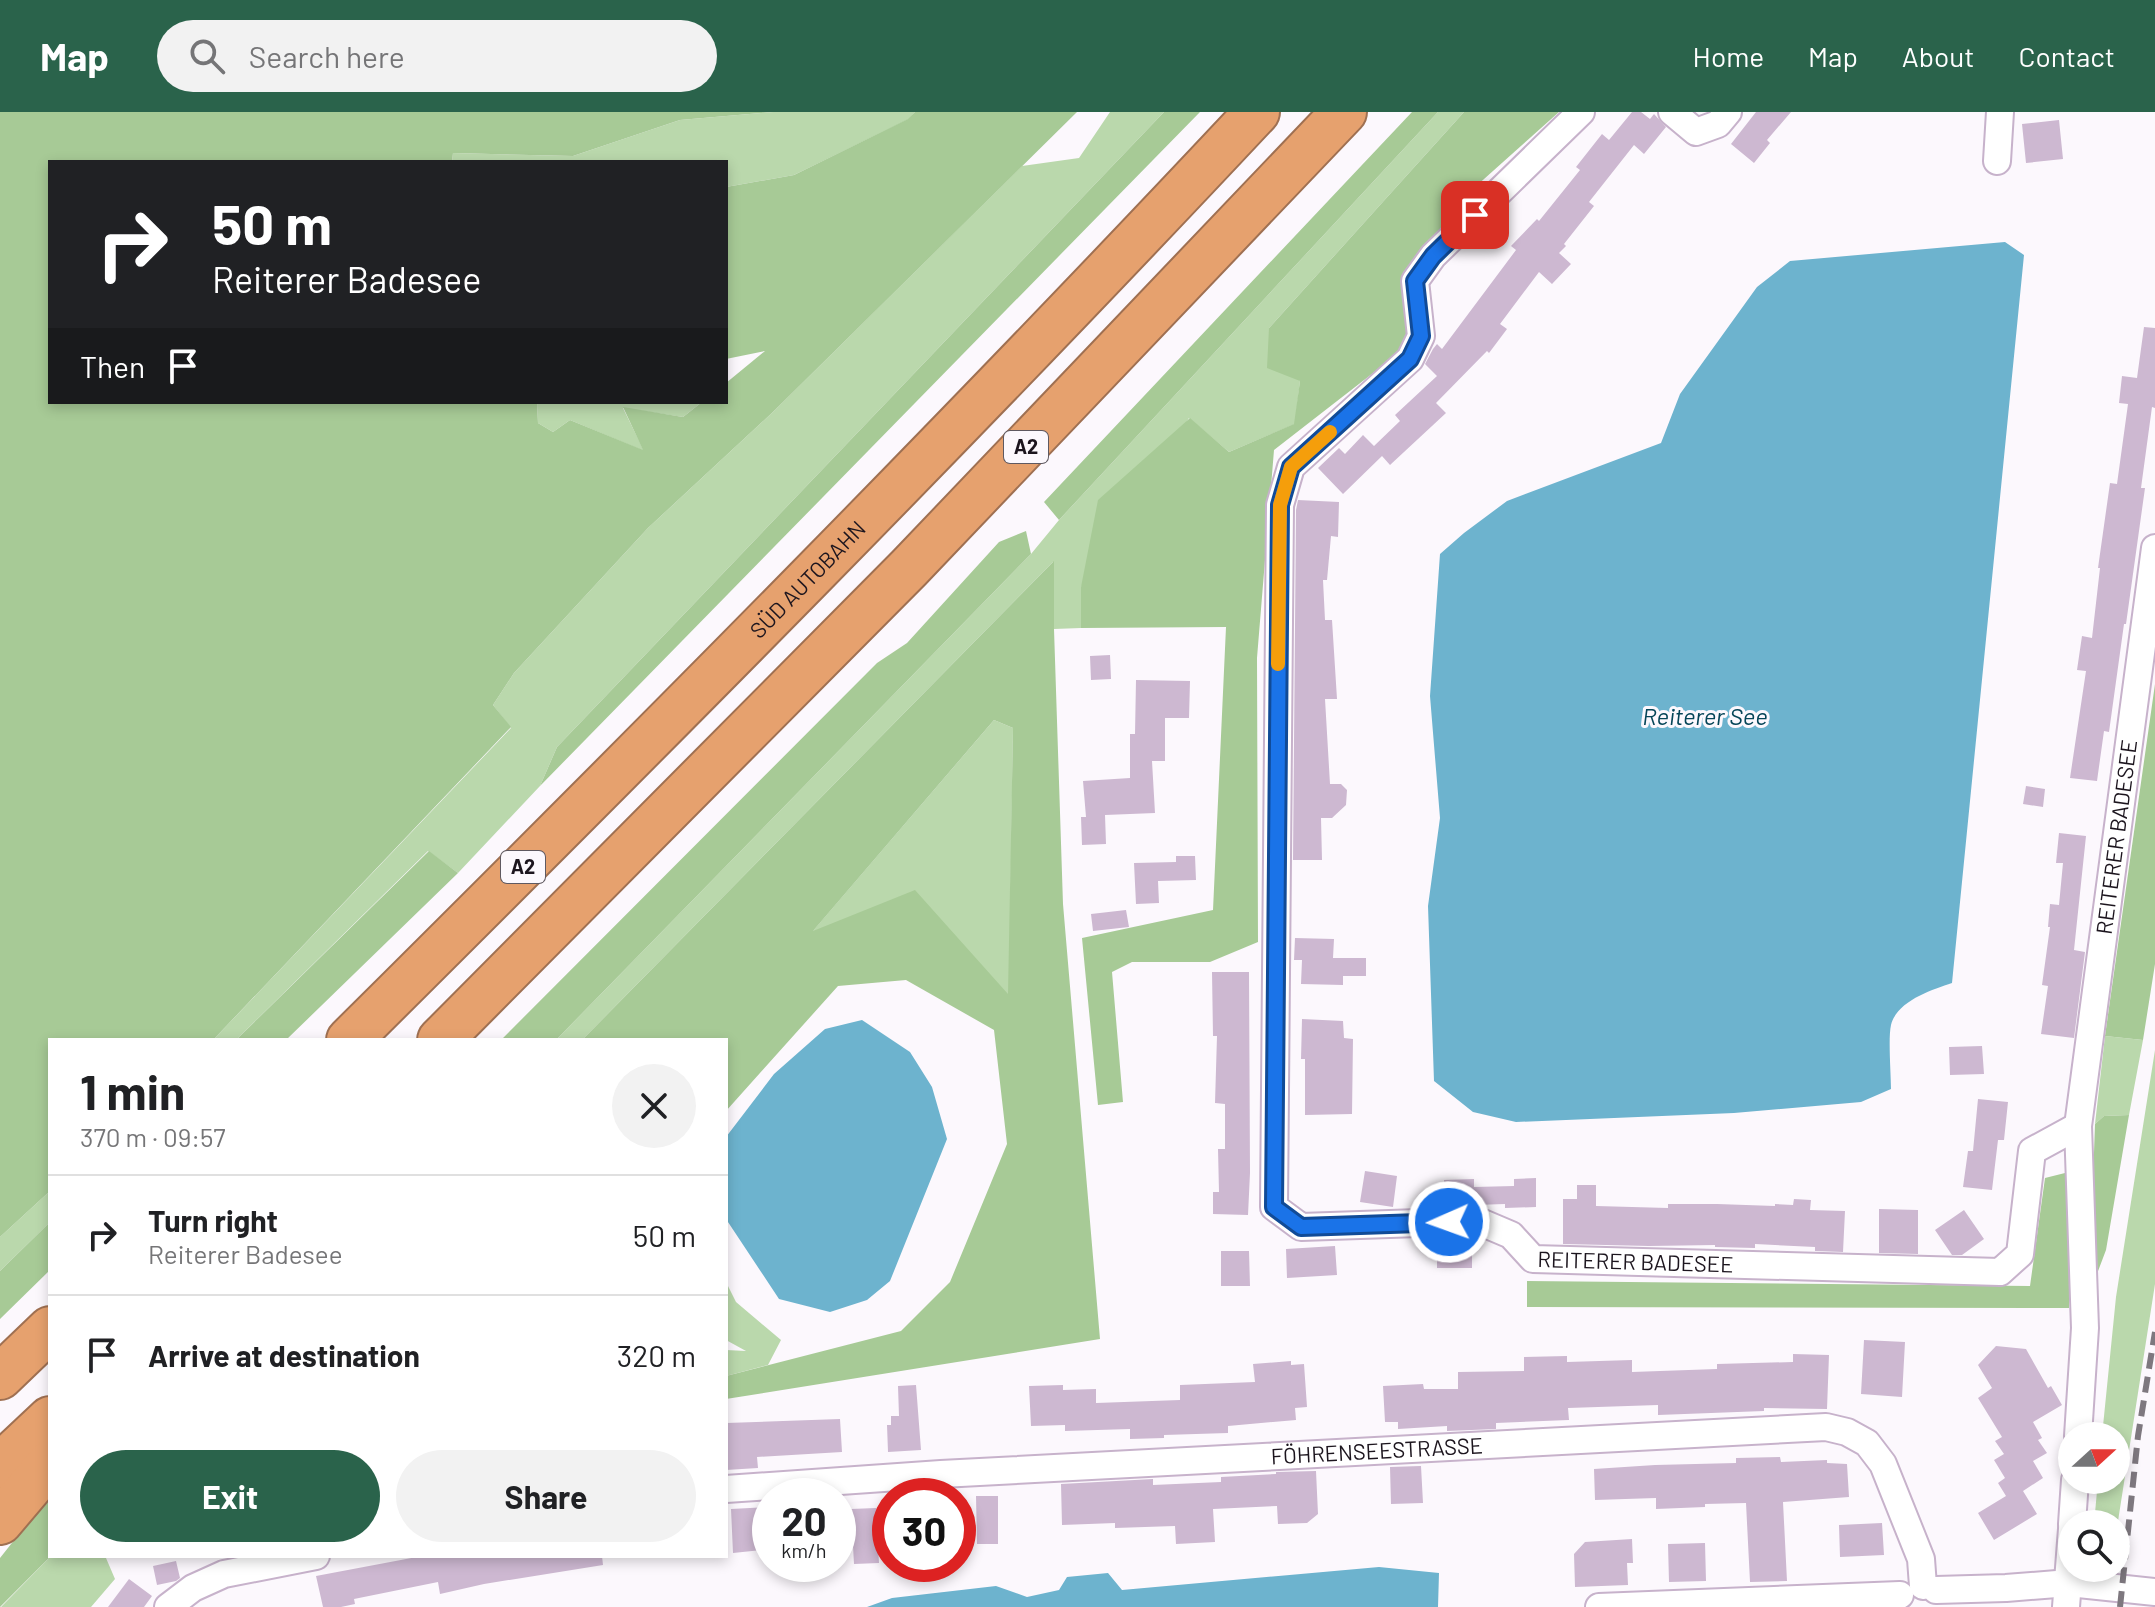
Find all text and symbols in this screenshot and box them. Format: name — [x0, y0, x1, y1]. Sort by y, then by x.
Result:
search box — [157, 20, 717, 92]
text: Map — [40, 33, 109, 79]
icon: search — [185, 34, 229, 78]
text: Search here — [249, 38, 405, 74]
text: Home — [1693, 39, 1764, 73]
text: Map — [1808, 39, 1858, 73]
text: About — [1902, 39, 1974, 73]
text: Contact — [2018, 39, 2115, 73]
pin — [1441, 181, 1509, 249]
text: 50 m — [212, 189, 332, 256]
icon: right — [80, 192, 184, 296]
icon: arrive — [1453, 193, 1497, 237]
text: Reiterer Badesee — [212, 257, 481, 300]
icon: arrive — [161, 344, 205, 388]
text: Then — [80, 348, 145, 384]
road number: A2 — [1004, 431, 1048, 463]
street label: SÜD AUTOBAHN — [744, 515, 870, 643]
water label: Reiterer See — [1642, 701, 1768, 730]
street label: REITERER BADESEE — [2090, 738, 2141, 936]
road number: A2 — [501, 851, 545, 883]
text: 1 min — [80, 1062, 185, 1120]
button: close — [612, 1064, 696, 1148]
text: 370 m · 09:57 — [80, 1121, 226, 1152]
position arrow — [1407, 1180, 1491, 1264]
text: Turn right — [148, 1202, 278, 1238]
icon: right — [80, 1213, 124, 1257]
text: 50 m — [633, 1217, 696, 1253]
text: Reiterer Badesee — [148, 1238, 343, 1269]
street label: REITERER BADESEE — [1537, 1245, 1734, 1277]
icon: arrive — [80, 1333, 124, 1377]
text: Arrive at destination — [148, 1337, 420, 1373]
text: 320 m — [617, 1337, 696, 1373]
north arrow — [2058, 1422, 2130, 1494]
map controls — [2058, 1422, 2130, 1582]
street label: FÖHRENSEESTRASSE — [1270, 1431, 1484, 1468]
button: Exit — [80, 1450, 380, 1542]
button: Share — [396, 1450, 696, 1542]
speed limit sign: 30 — [872, 1478, 976, 1582]
text: 20 — [781, 1496, 827, 1544]
button: search — [2058, 1510, 2130, 1582]
text: km/h — [781, 1538, 827, 1562]

